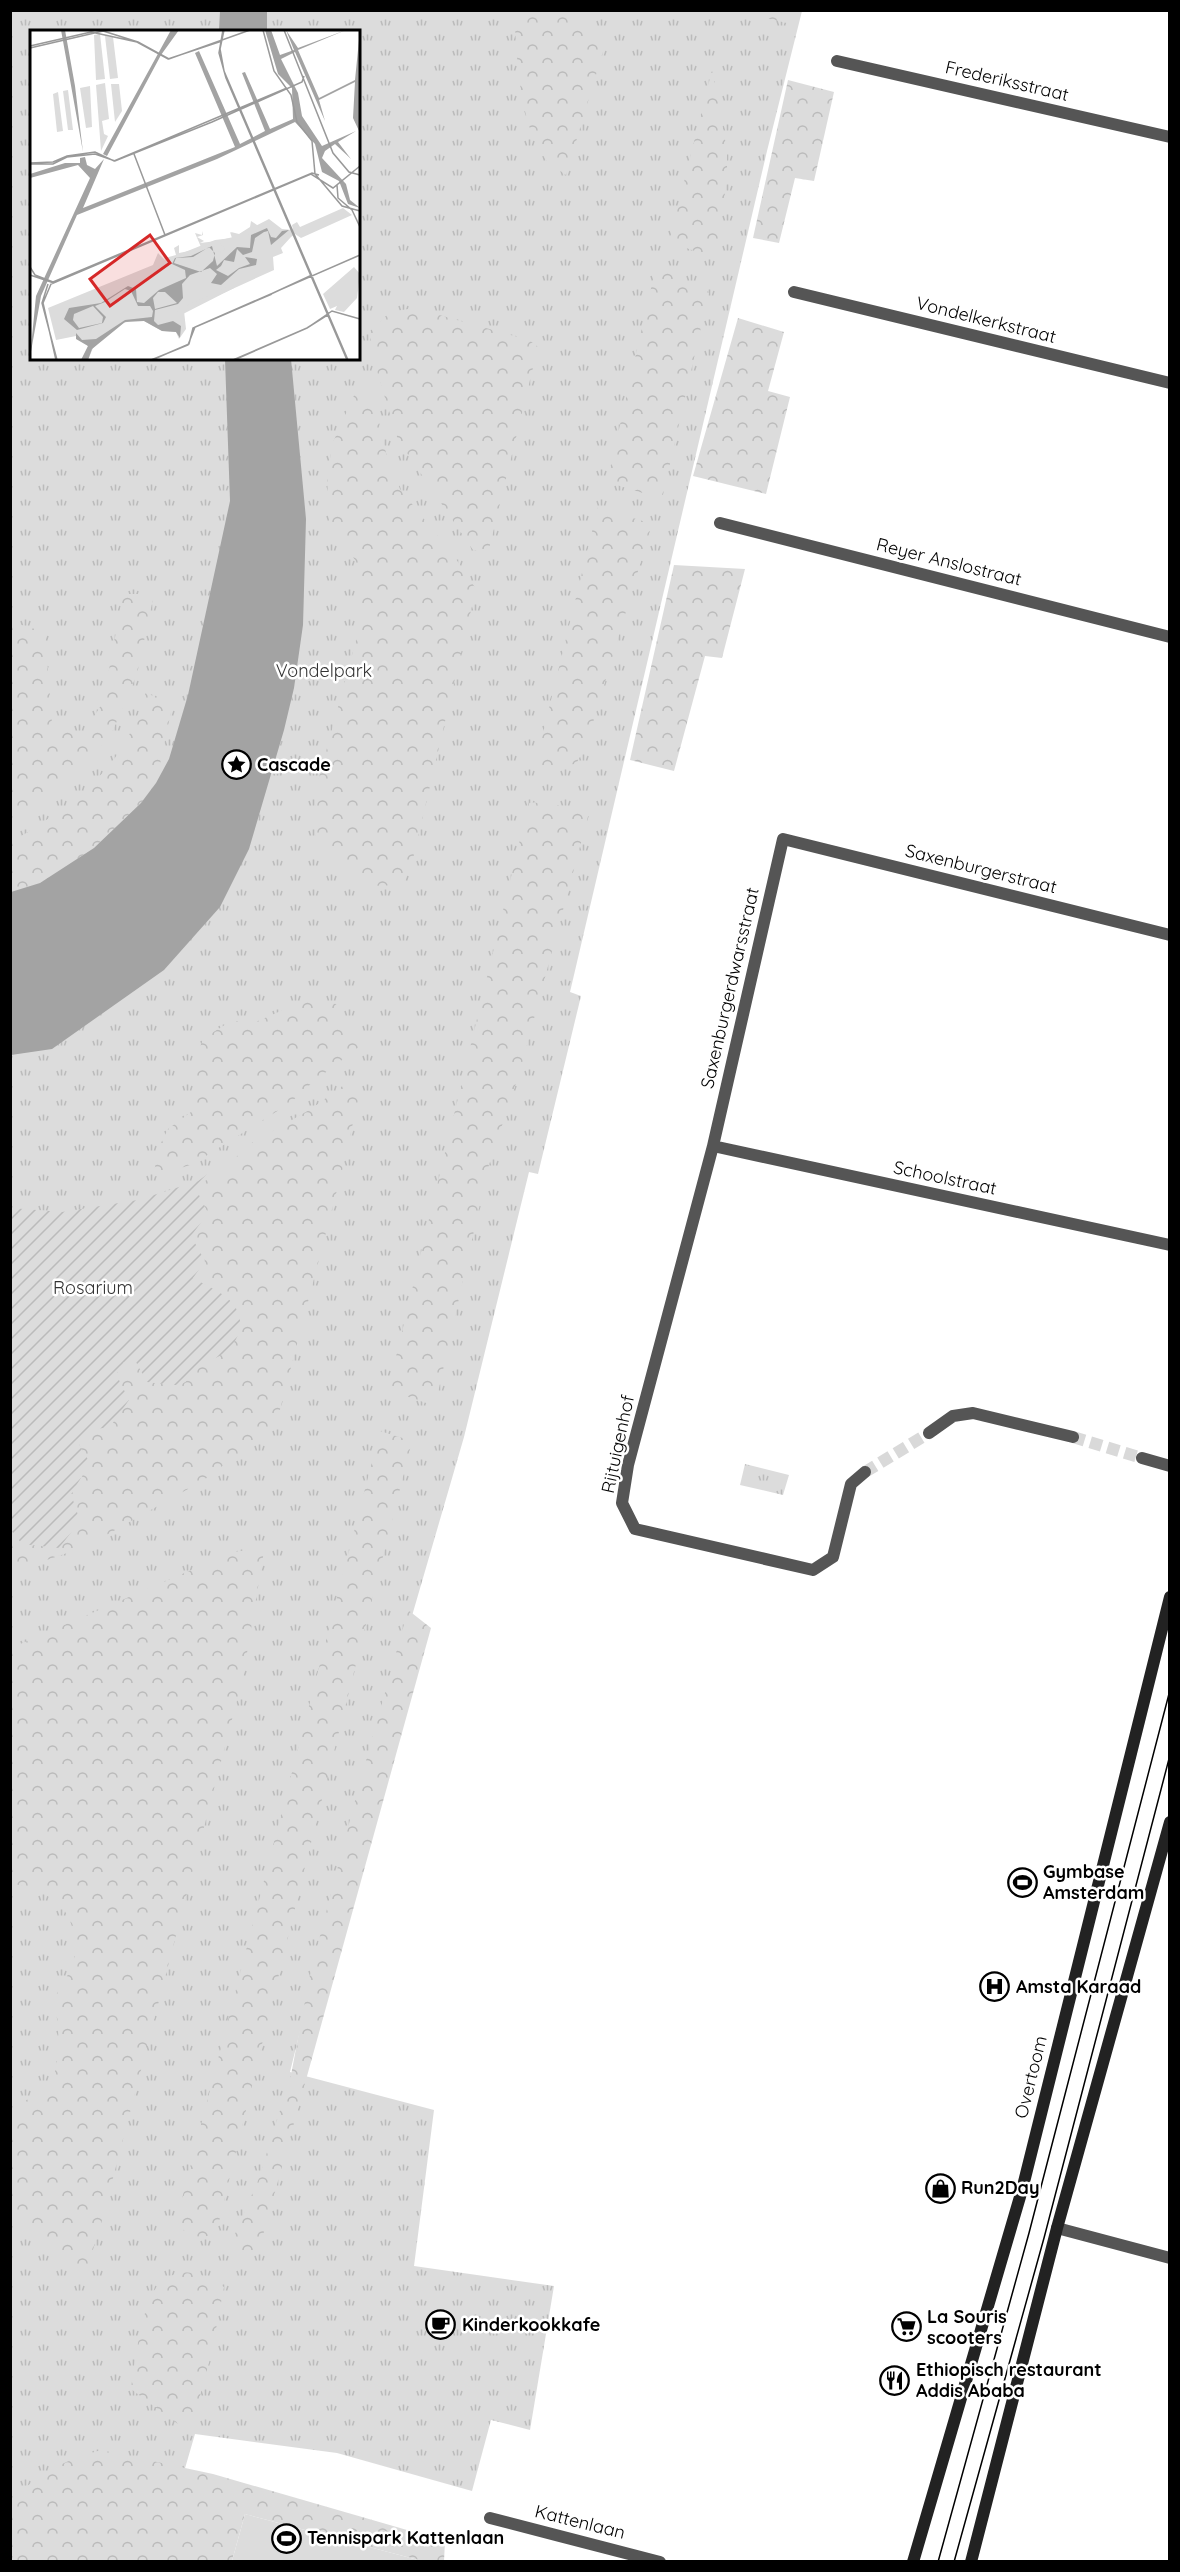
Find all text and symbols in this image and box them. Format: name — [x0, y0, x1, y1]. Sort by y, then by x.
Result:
inset map — [30, 30, 360, 360]
street label: Frederiksstraat — [943, 55, 1071, 106]
street label: Vondelkerkstraat — [914, 291, 1058, 348]
street label: Reyer Anslostraat — [874, 532, 1024, 591]
park label: Vondelpark — [276, 659, 372, 682]
place icon: Cascade — [220, 749, 252, 781]
place label: Cascade — [257, 753, 331, 776]
street label: Saxenburgerstraat — [903, 839, 1059, 898]
street label: Saxenburgerdwarsstraat — [695, 885, 764, 1091]
street label: Schoolstraat — [891, 1155, 999, 1200]
park label: Rosarium — [53, 1276, 133, 1299]
street label: Rijtuigenhof — [596, 1392, 639, 1495]
place label: Gymbase Amsterdam — [1043, 1860, 1144, 1904]
sports icon: Gymbase Amsterdam — [1006, 1866, 1038, 1898]
hospital icon: Amsta Karaad — [979, 1971, 1011, 2003]
place label: Amsta Karaad — [1016, 1975, 1141, 1998]
street label: Overtoom — [1009, 2033, 1052, 2121]
shop icon: Run2Day — [924, 2172, 956, 2204]
place label: Run2Day — [961, 2176, 1039, 2199]
place label: La Souris scooters — [927, 2305, 1007, 2349]
cafe icon: Kinderkookkafe — [425, 2309, 457, 2341]
supermarket icon: La Souris scooters — [890, 2311, 922, 2343]
place label: Kinderkookkafe — [462, 2313, 600, 2336]
place label: Ethiopisch restaurant Addis Ababa — [916, 2358, 1102, 2402]
restaurant icon: Ethiopisch restaurant Addis Ababa — [879, 2364, 911, 2396]
street label: Kattenlaan — [533, 2499, 628, 2544]
sports icon: Tennispark Kattenlaan — [270, 2522, 302, 2554]
place label: Tennispark Kattenlaan — [307, 2526, 504, 2549]

